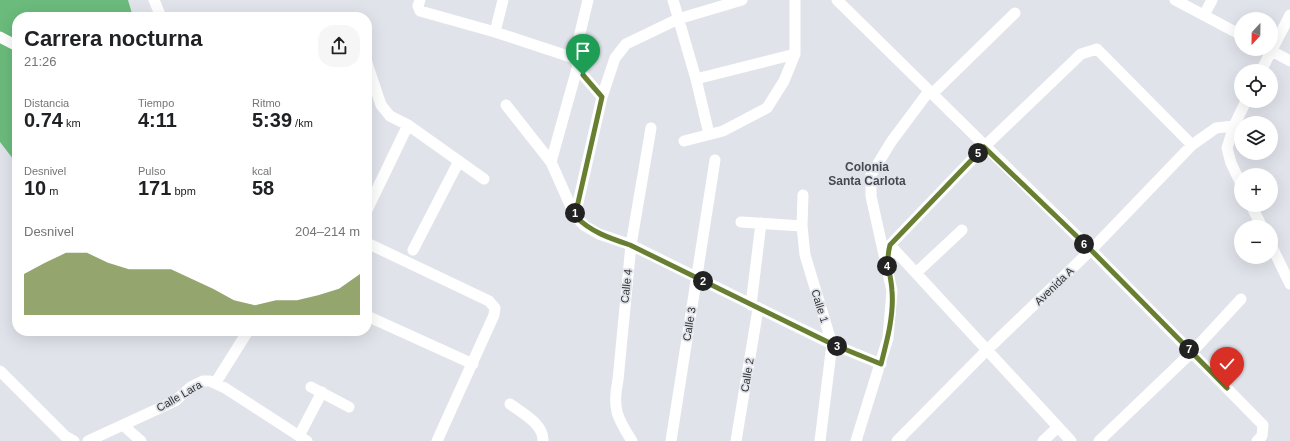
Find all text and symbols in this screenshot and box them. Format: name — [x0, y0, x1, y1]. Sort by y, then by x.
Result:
north arrow — [1234, 12, 1278, 56]
map controls — [1234, 12, 1278, 264]
button: share — [318, 25, 360, 67]
text: Carrera nocturna — [24, 26, 203, 51]
pin — [566, 34, 600, 75]
icon: arrive — [572, 40, 594, 62]
text: 21:26 — [24, 54, 57, 69]
button: locate — [1234, 64, 1278, 108]
text: Distancia — [24, 97, 69, 109]
text: Tiempo — [138, 97, 174, 109]
text: Ritmo — [252, 97, 281, 109]
text: 0.74 — [24, 109, 63, 131]
text: 4:11 — [138, 109, 177, 131]
text: 5:39 — [252, 109, 292, 131]
button: layers — [1234, 116, 1278, 160]
text: km — [63, 117, 81, 129]
text: /km — [292, 117, 313, 129]
pin: 5 — [968, 143, 988, 163]
text: 5 — [975, 147, 981, 159]
district label: Colonia Santa Carlota — [828, 160, 906, 188]
text: Desnivel — [24, 165, 66, 177]
text: Pulso — [138, 165, 166, 177]
text: kcal — [252, 165, 272, 177]
button: + — [1234, 168, 1278, 212]
text: 10 — [24, 177, 46, 199]
text: 171 — [138, 177, 171, 199]
text: 58 — [252, 177, 274, 199]
text: m — [46, 185, 58, 197]
text: bpm — [171, 185, 196, 197]
pin: 1 — [565, 203, 585, 223]
text: 1 — [572, 207, 578, 219]
button: − — [1234, 220, 1278, 264]
text: Desnivel — [24, 224, 74, 239]
text: 204–214 m — [295, 224, 360, 239]
pin: 6 — [1074, 234, 1094, 254]
text: 6 — [1081, 238, 1087, 250]
pin: 4 — [877, 256, 897, 276]
text: 4 — [884, 260, 890, 272]
street label: Avenida A — [1032, 264, 1076, 307]
street label: Calle 4 — [618, 268, 634, 304]
pin: 2 — [693, 271, 713, 291]
text: 2 — [700, 275, 706, 287]
street label: Calle 1 — [809, 288, 831, 324]
street label: Calle 3 — [680, 306, 698, 342]
pin: 3 — [827, 336, 847, 356]
pin: 7 — [1179, 339, 1199, 359]
text: 3 — [834, 340, 840, 352]
text: 7 — [1186, 343, 1192, 355]
pin — [1210, 347, 1244, 388]
icon: check — [1216, 353, 1238, 375]
street label: Calle 2 — [738, 357, 756, 393]
street label: Calle Lara — [154, 378, 204, 414]

